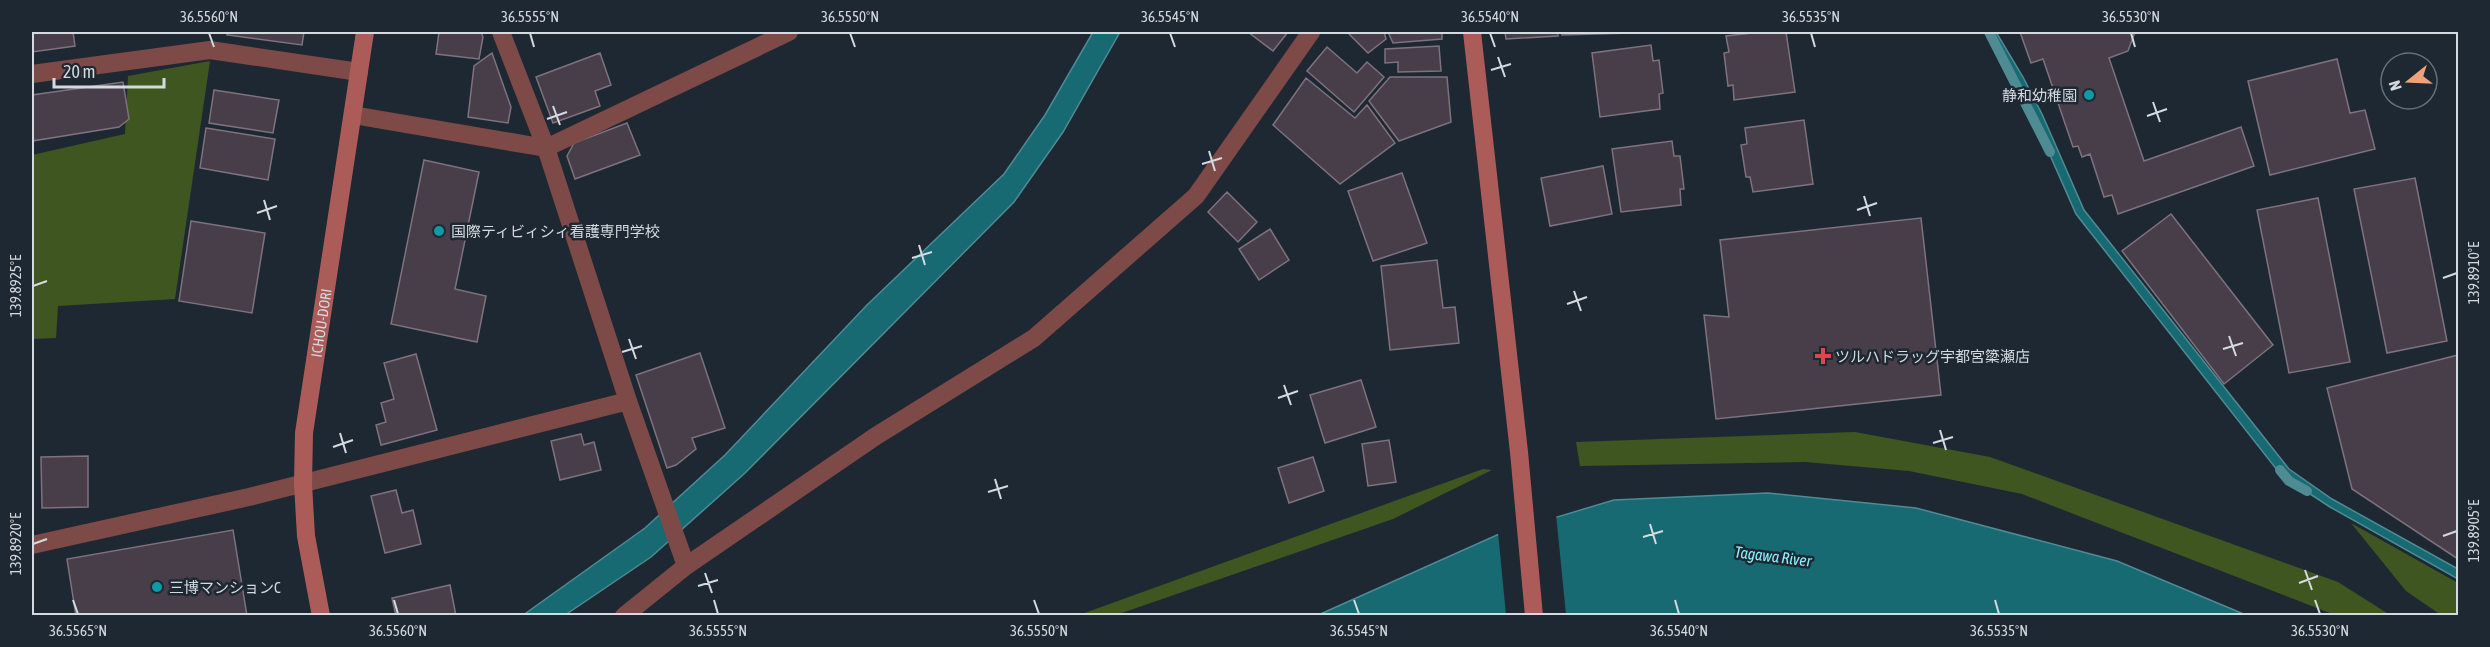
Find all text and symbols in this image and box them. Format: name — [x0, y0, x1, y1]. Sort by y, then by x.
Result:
text: 36.5560°N — [180, 8, 238, 25]
text: 36.5555°N — [501, 8, 559, 25]
text: 36.5550°N — [821, 8, 879, 25]
text: 36.5545°N — [1141, 8, 1199, 25]
text: 36.5540°N — [1461, 8, 1519, 25]
text: 36.5535°N — [1782, 8, 1840, 25]
text: 36.5530°N — [2102, 8, 2160, 25]
scale bar — [54, 51, 164, 89]
north arrow — [2379, 51, 2439, 111]
text: 20 m — [63, 61, 95, 82]
text: N — [2385, 78, 2405, 93]
place label: 静和幼稚園 — [2002, 87, 2077, 104]
marker: 静和幼稚園 — [2082, 88, 2096, 102]
place label: 国際ティビィシィ看護専門学校 — [451, 223, 660, 240]
marker: 国際ティビィシィ看護専門学校 — [432, 224, 446, 238]
text: 139.8910°E — [2465, 241, 2482, 304]
text: 139.8925°E — [7, 254, 24, 317]
street label: ICHOU-DORI — [307, 287, 334, 358]
place label: ツルハドラッグ宇都宮簗瀬店 — [1835, 348, 2030, 365]
marker: ツルハドラッグ宇都宮簗瀬店 — [1816, 349, 1830, 363]
text: 139.8905°E — [2465, 499, 2482, 562]
text: 139.8920°E — [7, 512, 24, 575]
water label: Tagawa River — [1733, 542, 1814, 571]
place label: 三博マンションC — [169, 579, 281, 596]
marker: 三博マンションC — [150, 580, 164, 594]
text: 36.5565°N — [49, 622, 107, 639]
text: 36.5560°N — [369, 622, 427, 639]
text: 36.5555°N — [689, 622, 747, 639]
text: 36.5550°N — [1010, 622, 1068, 639]
text: 36.5545°N — [1330, 622, 1388, 639]
text: 36.5540°N — [1650, 622, 1708, 639]
text: 36.5535°N — [1970, 622, 2028, 639]
text: 36.5530°N — [2291, 622, 2349, 639]

